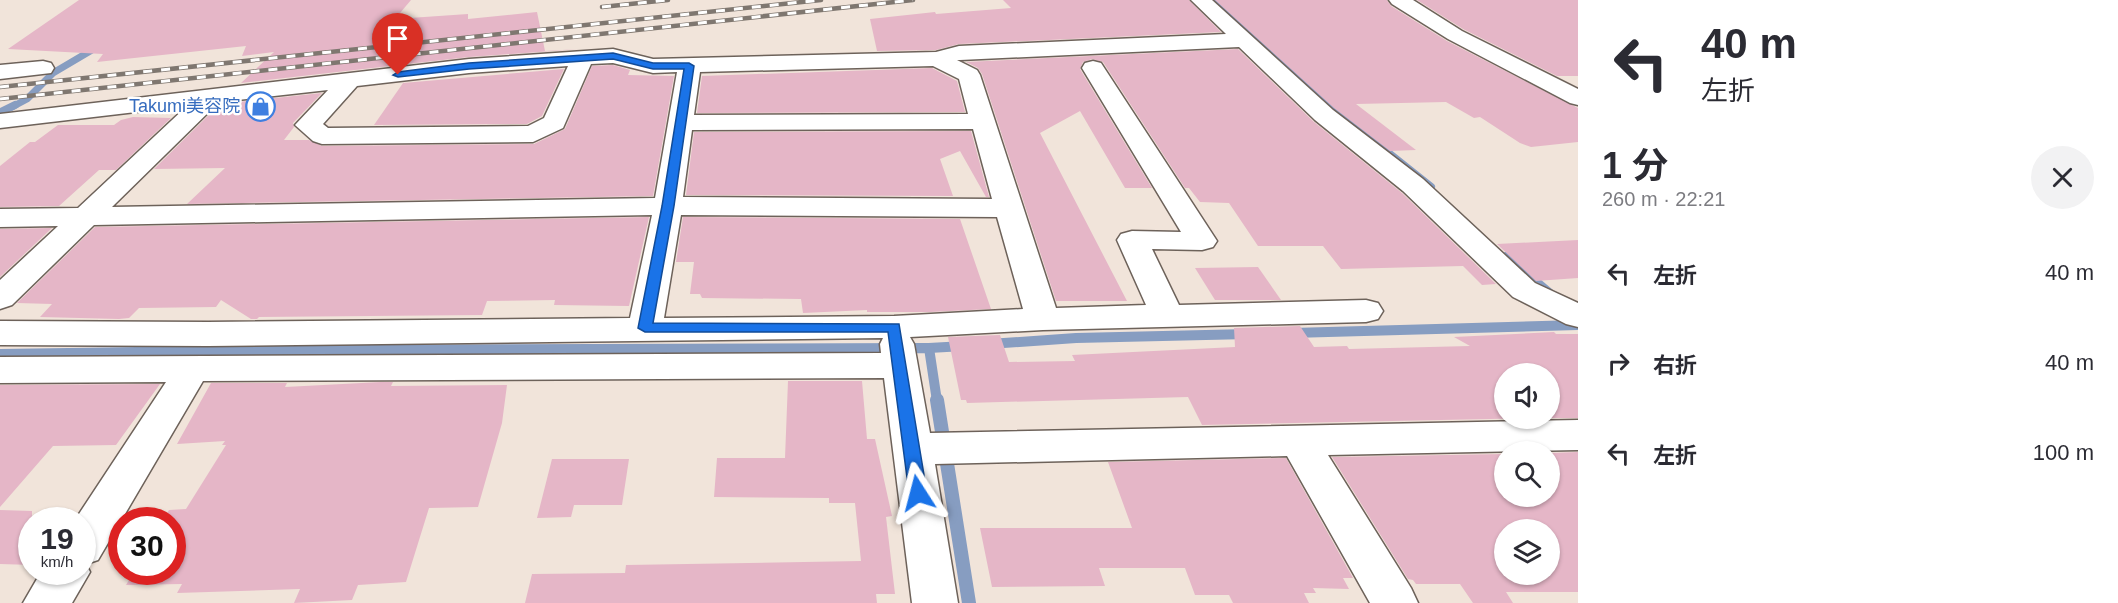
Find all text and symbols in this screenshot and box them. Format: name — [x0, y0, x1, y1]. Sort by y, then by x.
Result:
pin — [372, 13, 423, 75]
text: 40 m — [1701, 20, 1797, 67]
icon: arrive — [381, 22, 414, 55]
icon: left — [1602, 24, 1680, 102]
text: 左折 — [1701, 76, 1755, 106]
shop icon: Takumi美容院 — [245, 90, 277, 122]
place label: Takumi美容院 — [129, 96, 240, 116]
text: 1 分 — [1602, 145, 1668, 186]
button: close — [2031, 146, 2094, 209]
text: 260 m · 22:21 — [1602, 188, 1725, 210]
icon: left — [1602, 257, 1635, 290]
text: 40 m — [2045, 260, 2094, 285]
text: 左折 — [1653, 263, 1697, 288]
icon: right — [1602, 347, 1635, 380]
text: 40 m — [2045, 350, 2094, 375]
text: 右折 — [1653, 353, 1697, 378]
map controls — [1494, 363, 1560, 585]
button: sound — [1494, 363, 1560, 429]
icon: left — [1602, 437, 1635, 470]
text: 100 m — [2033, 440, 2094, 465]
button: search — [1494, 441, 1560, 507]
text: 左折 — [1653, 443, 1697, 468]
position arrow — [886, 461, 950, 525]
speed limit sign: 30 — [108, 507, 186, 585]
button: layers — [1494, 519, 1560, 585]
text: 19 — [40, 522, 74, 555]
text: km/h — [41, 553, 73, 570]

